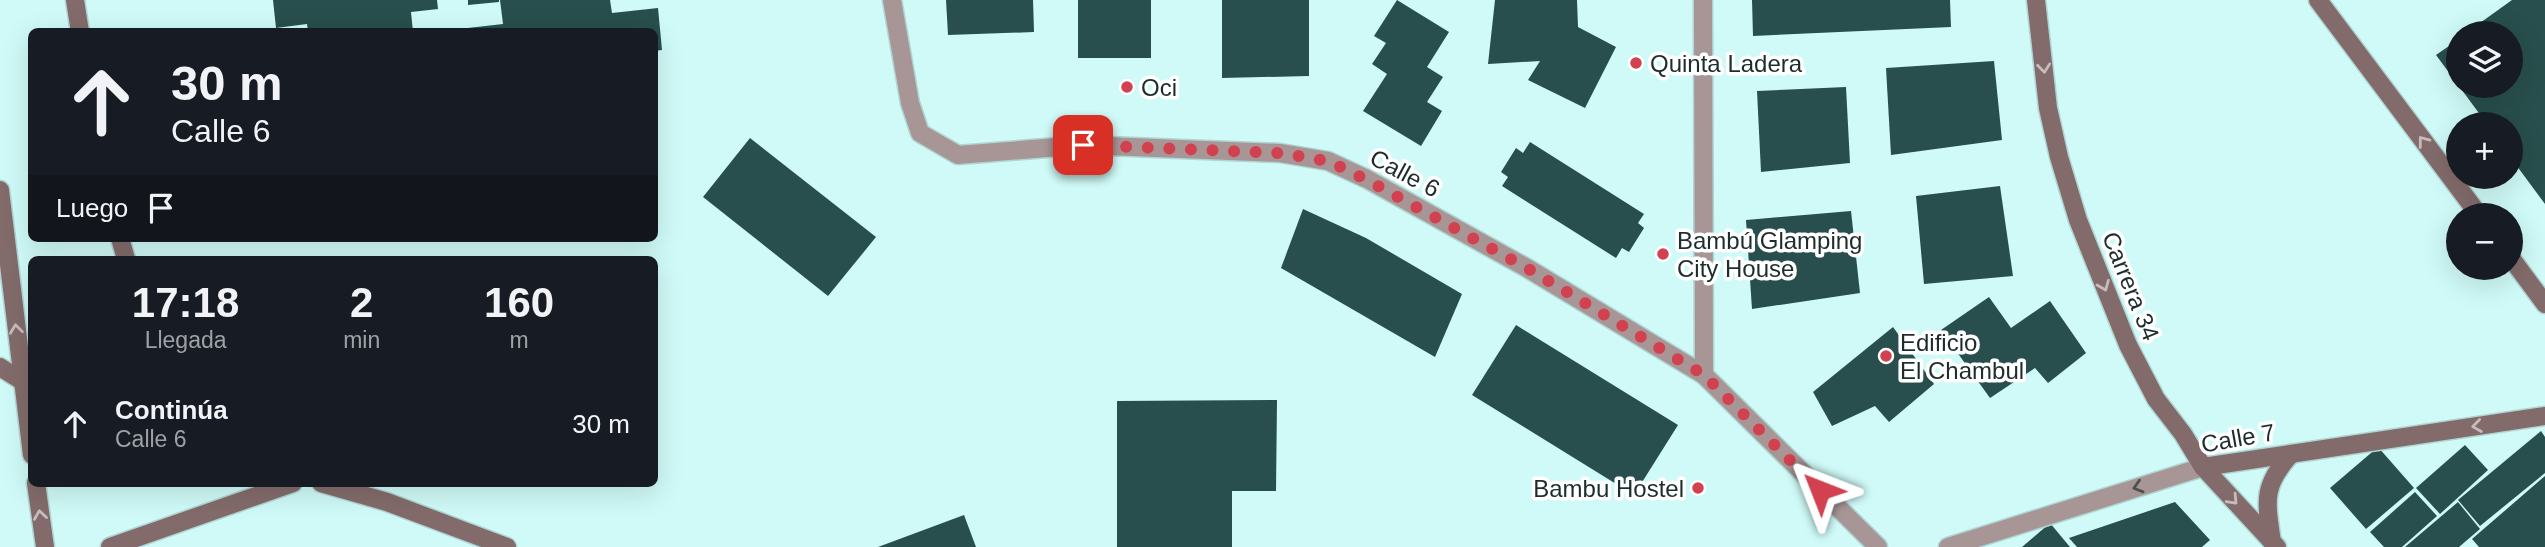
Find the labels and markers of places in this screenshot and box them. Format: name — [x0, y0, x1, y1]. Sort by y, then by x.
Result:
place label: Quinta Ladera — [1650, 50, 1803, 77]
marker: Quinta Ladera — [1628, 55, 1644, 71]
place label: Oci — [1141, 74, 1177, 101]
marker: Oci — [1119, 79, 1135, 95]
pin — [1053, 115, 1113, 175]
place label: Bambú Glamping City House — [1677, 227, 1862, 282]
marker: Bambú Glamping City House — [1655, 246, 1671, 262]
place label: Edificio El Chambul — [1900, 329, 2024, 384]
marker: Edificio El Chambul — [1878, 348, 1894, 364]
place label: Bambu Hostel — [1533, 475, 1684, 502]
marker: Bambu Hostel — [1690, 480, 1706, 496]

